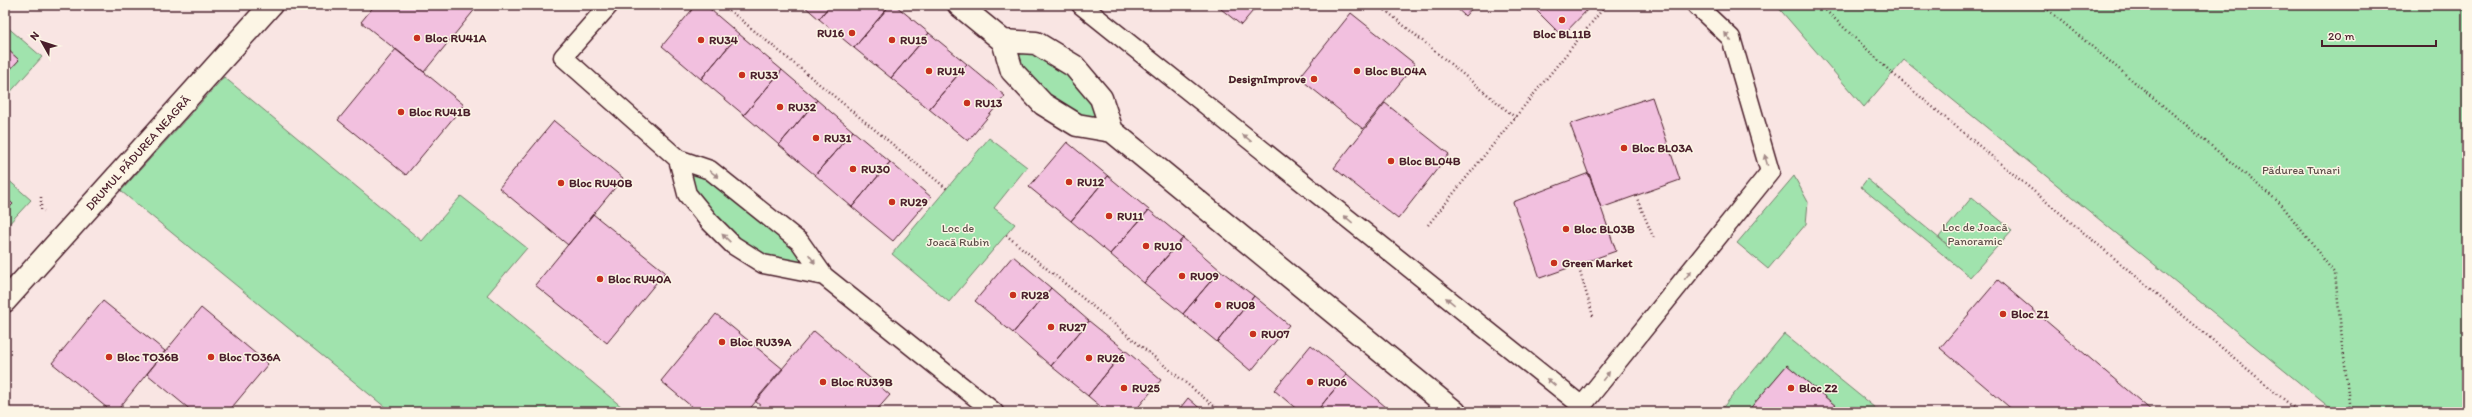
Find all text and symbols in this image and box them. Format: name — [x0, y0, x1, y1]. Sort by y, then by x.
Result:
marker: Bloc BL11B — [1557, 15, 1567, 25]
north arrow — [22, 22, 62, 62]
scale bar — [2322, 22, 2436, 48]
place label: RU16 — [817, 26, 845, 40]
place label: Bloc BL11B — [1533, 27, 1591, 41]
marker: RU16 — [847, 28, 857, 38]
text: N — [27, 29, 42, 43]
text: 20 m — [2328, 29, 2355, 43]
place label: Bloc RU41A — [425, 31, 487, 45]
one-way arrow — [1724, 31, 1732, 42]
marker: Bloc RU41A — [412, 33, 422, 43]
place label: RU34 — [709, 33, 739, 47]
place label: RU15 — [900, 33, 928, 47]
marker: RU34 — [696, 35, 706, 45]
marker: RU15 — [887, 35, 897, 45]
place label: RU14 — [937, 64, 966, 78]
place label: Bloc BL04A — [1365, 64, 1427, 78]
marker: RU14 — [924, 66, 934, 76]
marker: Bloc BL04A — [1352, 66, 1362, 76]
place label: RU33 — [750, 68, 779, 82]
marker: RU33 — [737, 70, 747, 80]
place label: DesignImprove — [1228, 72, 1306, 87]
marker: DesignImprove — [1309, 74, 1319, 84]
street label: DRUMUL PĂDUREA NEAGRĂ — [83, 92, 194, 213]
place label: RU13 — [975, 96, 1003, 110]
marker: RU13 — [962, 98, 972, 108]
place label: RU32 — [788, 100, 817, 114]
marker: RU32 — [775, 102, 785, 112]
place label: Bloc RU41B — [409, 105, 471, 119]
marker: Bloc RU41B — [396, 107, 406, 117]
place label: RU31 — [824, 131, 852, 145]
marker: RU31 — [811, 133, 821, 143]
one-way arrow — [1242, 134, 1252, 142]
place label: Bloc BL03A — [1632, 141, 1693, 155]
marker: Bloc BL03A — [1619, 143, 1629, 153]
place label: Bloc BL04B — [1399, 154, 1461, 168]
one-way arrow — [1763, 154, 1769, 166]
marker: Bloc BL04B — [1386, 156, 1396, 166]
place label: RU30 — [861, 162, 890, 176]
park label: Pădurea Tunari — [2262, 163, 2340, 177]
marker: RU30 — [848, 164, 858, 174]
one-way arrow — [709, 170, 719, 178]
place label: RU12 — [1077, 175, 1105, 189]
place label: Bloc RU40B — [569, 176, 632, 190]
marker: RU12 — [1064, 177, 1074, 187]
marker: Bloc RU40B — [556, 178, 566, 188]
place label: RU29 — [900, 195, 928, 209]
marker: RU29 — [887, 197, 897, 207]
place label: RU11 — [1117, 209, 1144, 223]
marker: RU11 — [1104, 211, 1114, 221]
one-way arrow — [1343, 215, 1354, 224]
park label: Loc de Joacă Panoramic — [1942, 220, 2008, 248]
park label: Loc de Joacă Rubin — [927, 221, 989, 249]
place label: Bloc BL03B — [1574, 222, 1635, 236]
marker: Bloc BL03B — [1561, 224, 1571, 234]
one-way arrow — [721, 233, 731, 243]
place label: RU10 — [1154, 239, 1182, 253]
marker: RU10 — [1141, 241, 1151, 251]
one-way arrow — [808, 253, 816, 264]
place label: Green Market — [1562, 256, 1633, 270]
marker: Green Market — [1549, 258, 1559, 268]
place label: RU09 — [1190, 269, 1219, 283]
one-way arrow — [1683, 269, 1692, 280]
marker: RU09 — [1177, 271, 1187, 281]
place label: Bloc RU40A — [608, 272, 671, 286]
marker: Bloc RU40A — [595, 274, 605, 284]
place label: RU28 — [1021, 288, 1050, 302]
marker: RU28 — [1008, 290, 1018, 300]
one-way arrow — [1444, 297, 1455, 305]
place label: RU08 — [1226, 298, 1256, 312]
marker: RU08 — [1213, 300, 1223, 310]
place label: Bloc Z1 — [2011, 307, 2049, 321]
marker: Bloc Z1 — [1998, 309, 2008, 319]
place label: RU27 — [1059, 320, 1087, 334]
marker: RU27 — [1046, 322, 1056, 332]
place label: RU07 — [1261, 327, 1290, 341]
marker: RU07 — [1248, 329, 1258, 339]
place label: Bloc RU39A — [730, 335, 792, 349]
marker: Bloc RU39A — [717, 337, 727, 347]
place label: Bloc TO36B — [117, 350, 179, 364]
place label: Bloc TO36A — [219, 350, 281, 364]
place label: RU26 — [1097, 351, 1126, 365]
marker: Bloc TO36B — [104, 352, 114, 362]
marker: Bloc TO36A — [206, 352, 216, 362]
marker: RU26 — [1084, 353, 1094, 363]
one-way arrow — [1602, 371, 1611, 382]
place label: Bloc RU39B — [831, 375, 893, 389]
place label: RU06 — [1318, 375, 1348, 389]
marker: Bloc RU39B — [818, 377, 828, 387]
marker: RU06 — [1305, 377, 1315, 387]
one-way arrow — [1546, 378, 1557, 387]
place label: RU25 — [1132, 381, 1161, 395]
place label: Bloc Z2 — [1799, 381, 1838, 395]
marker: RU25 — [1119, 383, 1129, 393]
marker: Bloc Z2 — [1786, 383, 1796, 393]

